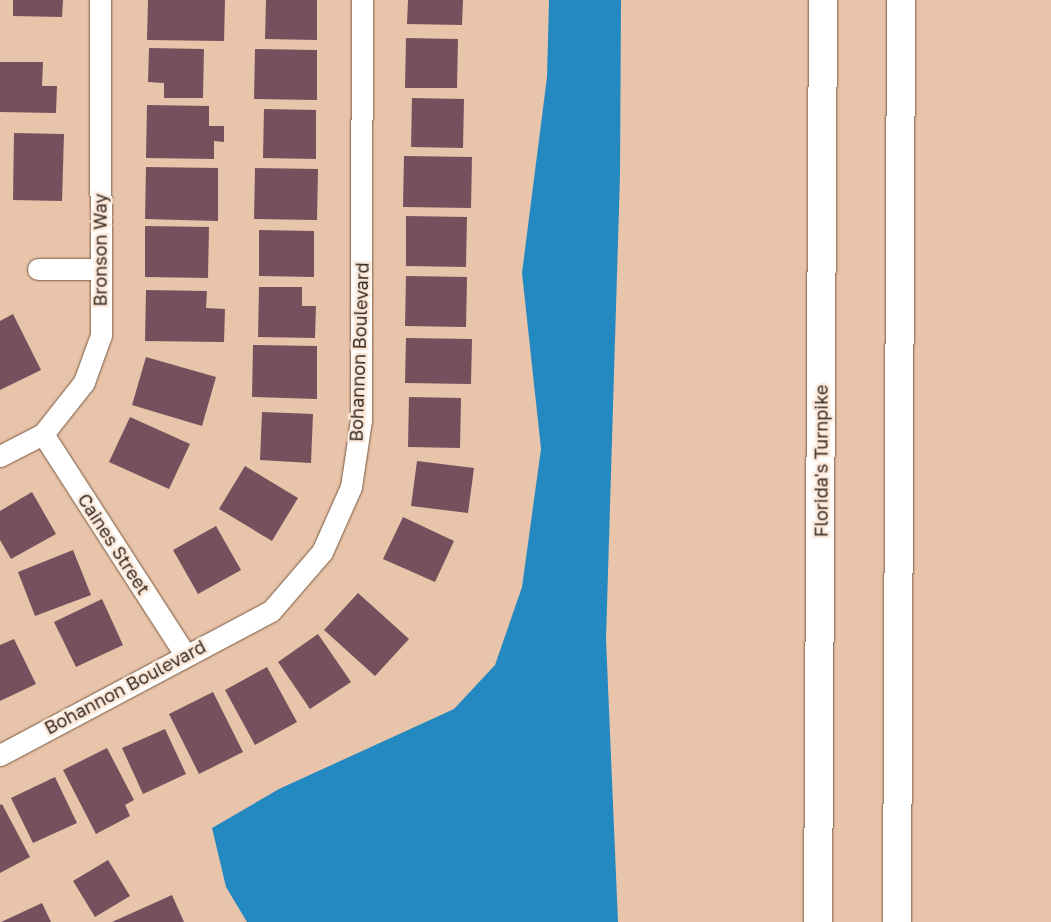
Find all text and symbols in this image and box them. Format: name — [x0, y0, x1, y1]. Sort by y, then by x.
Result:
street label: Bronson Way — [89, 193, 111, 307]
street label: Bohannon Boulevard — [345, 262, 373, 442]
street label: Florida's Turnpike — [810, 385, 832, 537]
street label: Caines Street — [73, 489, 155, 599]
street label: Bohannon Boulevard — [41, 635, 209, 739]

